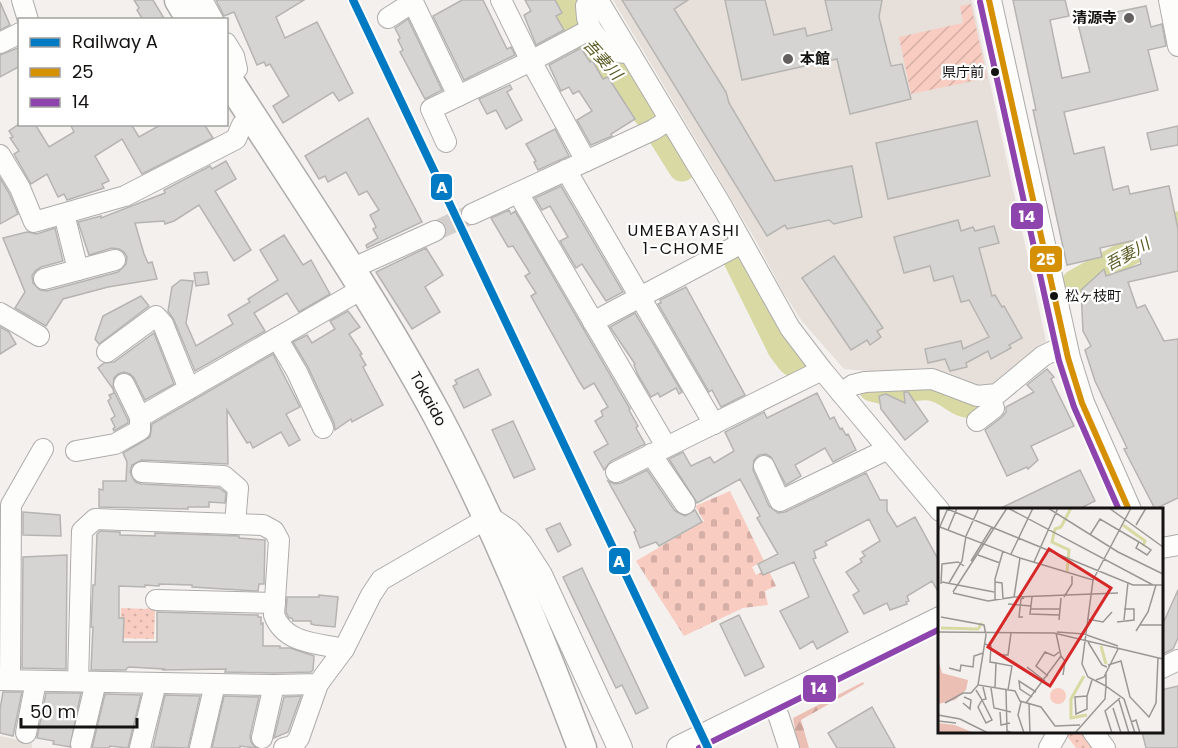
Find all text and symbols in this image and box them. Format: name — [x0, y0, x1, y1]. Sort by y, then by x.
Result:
place label: 清源寺 — [1072, 7, 1117, 28]
marker: 清源寺 — [1122, 11, 1136, 25]
legend — [18, 18, 228, 126]
text: Railway A — [72, 29, 158, 54]
water label: 吾妻川 — [578, 34, 629, 86]
place label: 本館 — [800, 48, 830, 69]
marker: 本館 — [781, 52, 795, 66]
text: 25 — [72, 59, 94, 84]
place label: 県庁前 — [942, 62, 984, 82]
marker: 県庁前 — [989, 66, 1001, 78]
text: 14 — [72, 89, 89, 114]
line badge: A — [430, 173, 453, 201]
text: A — [436, 176, 448, 199]
line badge: 14 — [1010, 202, 1044, 230]
text: 14 — [1019, 205, 1036, 228]
district label: UMEBAYASHI 1-CHOME — [628, 219, 740, 260]
water label: 吾妻川 — [1101, 232, 1156, 276]
line badge: 25 — [1029, 245, 1063, 273]
text: 25 — [1036, 248, 1056, 271]
place label: 松ヶ枝町 — [1065, 286, 1121, 306]
marker: 松ヶ枝町 — [1048, 290, 1060, 302]
street label: Tokaido — [405, 368, 452, 429]
inset map — [938, 508, 1163, 733]
line badge: A — [608, 547, 631, 575]
text: A — [613, 550, 625, 573]
line badge: 14 — [802, 674, 837, 703]
text: 14 — [811, 677, 828, 700]
scale bar — [21, 691, 136, 729]
text: 50 m — [30, 699, 76, 724]

